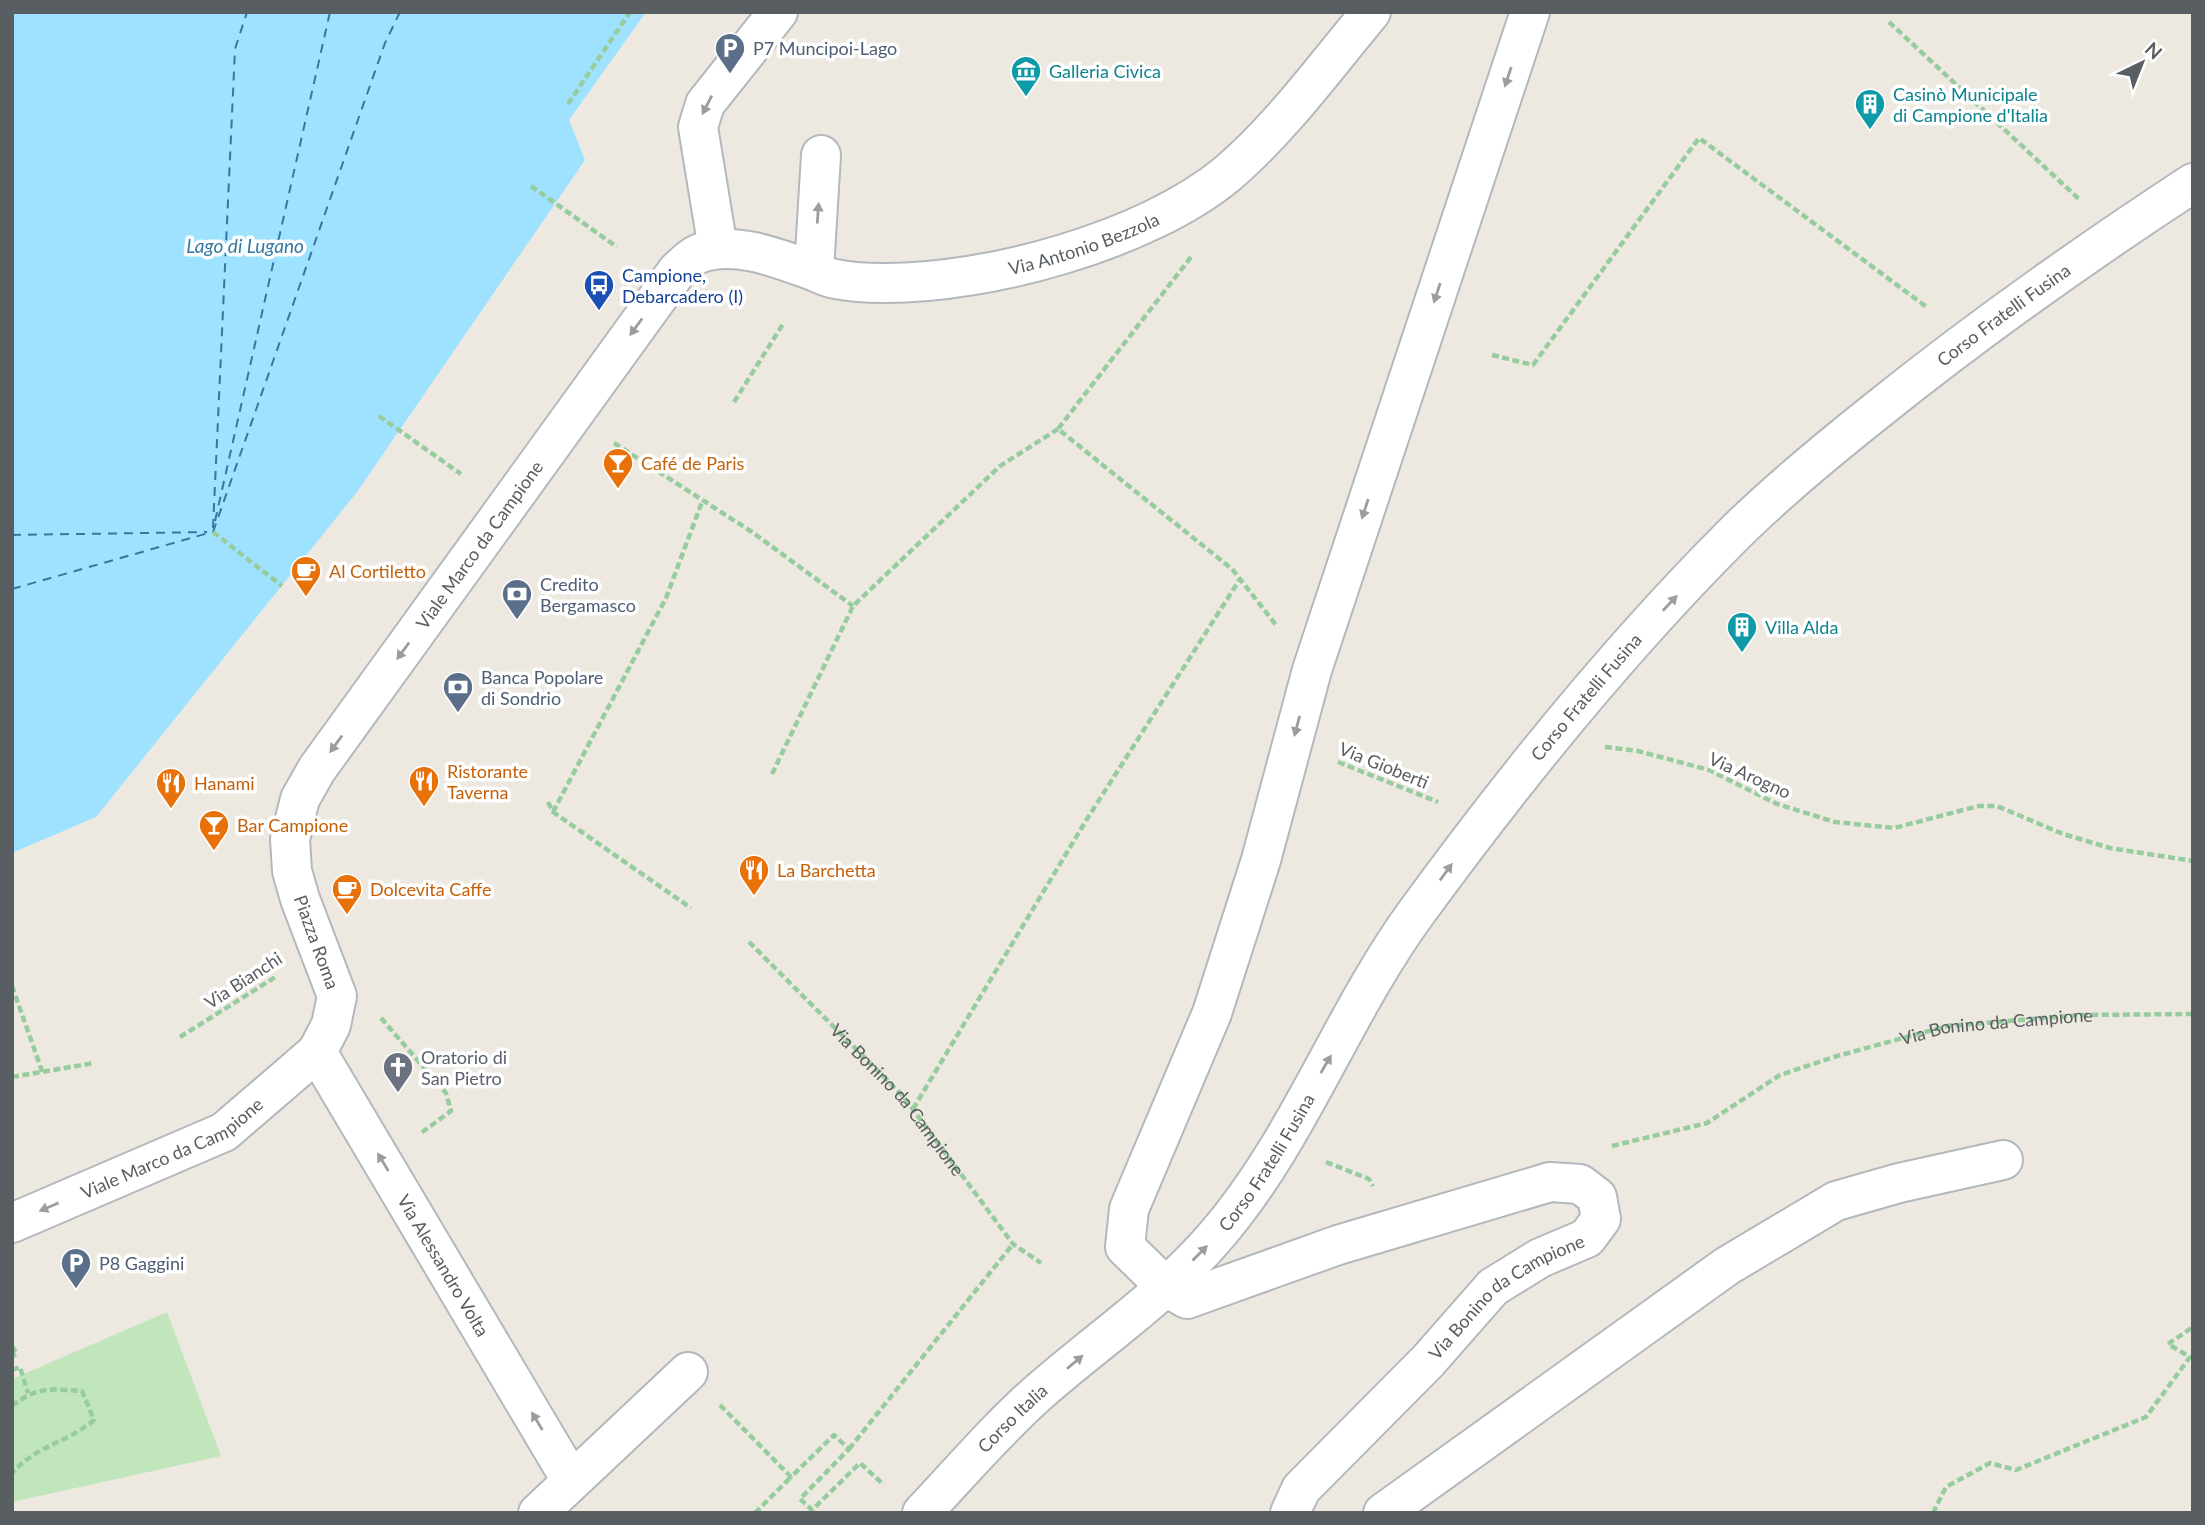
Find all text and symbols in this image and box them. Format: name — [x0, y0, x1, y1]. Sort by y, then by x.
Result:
north arrow — [2107, 28, 2177, 98]
parking icon: P7 Muncipoi-Lago — [713, 31, 747, 75]
place label: P7 Muncipoi-Lago — [753, 37, 897, 59]
text: N — [2141, 37, 2167, 64]
museum icon: Galleria Civica — [1009, 54, 1043, 98]
place label: Galleria Civica — [1049, 60, 1161, 82]
one-way arrow — [1503, 67, 1513, 88]
place label: Casinò Municipale di Campione d'Italia — [1893, 83, 2048, 126]
building icon: Casinò Municipale di Campione d'Italia — [1853, 87, 1887, 131]
one-way arrow — [701, 95, 713, 115]
one-way arrow — [813, 202, 824, 224]
street label: Via Antonio Bezzola — [1006, 208, 1163, 279]
water label: Lago di Lugano — [186, 234, 304, 257]
street label: Corso Fratelli Fusina — [1932, 259, 2074, 371]
place label: Campione, Debarcadero (I) — [622, 264, 743, 307]
bus stop icon: Campione, Debarcadero (I) — [582, 268, 616, 312]
one-way arrow — [1431, 283, 1442, 304]
one-way arrow — [629, 318, 643, 336]
bar icon: Café de Paris — [601, 446, 635, 490]
place label: Café de Paris — [641, 452, 744, 474]
street label: Viale Marco da Campione — [411, 456, 547, 633]
one-way arrow — [1360, 499, 1370, 520]
cafe icon: Al Cortiletto — [289, 554, 323, 598]
place label: Al Cortiletto — [329, 560, 426, 582]
place label: Credito Bergamasco — [540, 573, 636, 616]
bank icon: Credito Bergamasco — [500, 577, 534, 621]
one-way arrow — [1662, 594, 1678, 612]
building icon: Villa Alda — [1725, 610, 1759, 654]
place label: Villa Alda — [1765, 616, 1838, 638]
street label: Corso Fratelli Fusina — [1526, 629, 1646, 765]
one-way arrow — [396, 642, 410, 660]
place label: Banca Popolare di Sondrio — [481, 666, 603, 709]
bank icon: Banca Popolare di Sondrio — [441, 670, 475, 714]
one-way arrow — [1291, 715, 1302, 737]
one-way arrow — [328, 734, 343, 752]
street label: Via Gioberti — [1336, 737, 1432, 793]
street label: Via Arogno — [1706, 747, 1794, 803]
place label: Ristorante Taverna — [447, 760, 528, 803]
restaurant icon: Ristorante Taverna — [407, 764, 441, 808]
restaurant icon: Hanami — [154, 766, 188, 810]
place label: Hanami — [194, 772, 255, 794]
bar icon: Bar Campione — [197, 808, 231, 852]
place label: Bar Campione — [237, 814, 348, 836]
restaurant icon: La Barchetta — [737, 853, 771, 897]
place label: La Barchetta — [777, 859, 876, 881]
one-way arrow — [1439, 863, 1453, 881]
cafe icon: Dolcevita Caffe — [330, 872, 364, 916]
place label: Dolcevita Caffe — [370, 878, 491, 900]
street label: Piazza Roma — [290, 892, 344, 992]
street label: Via Bianchi — [200, 947, 286, 1013]
street label: Via Bonino da Campione — [1897, 1004, 2093, 1049]
street label: Via Bonino da Campione — [826, 1019, 969, 1180]
place label: Oratorio di San Pietro — [421, 1046, 507, 1089]
church icon: Oratorio di San Pietro — [381, 1050, 415, 1094]
one-way arrow — [1319, 1055, 1332, 1074]
street label: Corso Fratelli Fusina — [1213, 1090, 1319, 1236]
street label: Viale Marco da Campione — [77, 1093, 267, 1203]
one-way arrow — [377, 1153, 389, 1172]
street label: Via Alessandro Volta — [393, 1190, 494, 1340]
one-way arrow — [39, 1201, 59, 1213]
street label: Via Bonino da Campione — [1424, 1230, 1587, 1364]
one-way arrow — [1191, 1245, 1207, 1262]
parking icon: P8 Gaggini — [59, 1246, 93, 1290]
place label: P8 Gaggini — [99, 1252, 184, 1274]
one-way arrow — [1067, 1355, 1084, 1370]
street label: Corso Italia — [973, 1379, 1052, 1457]
one-way arrow — [530, 1412, 543, 1431]

